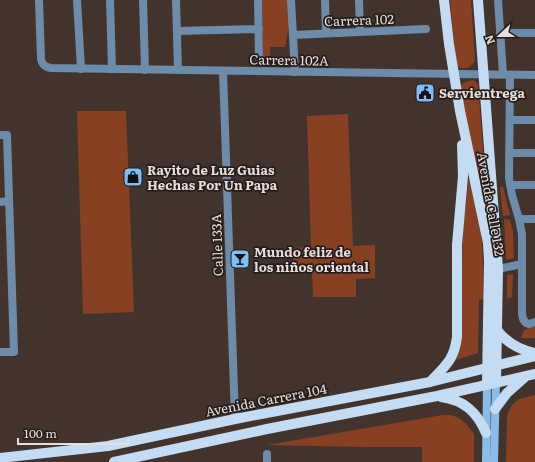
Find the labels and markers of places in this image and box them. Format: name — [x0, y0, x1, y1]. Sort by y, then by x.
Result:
public building icon: Servientrega — [414, 82, 436, 104]
place label: Servientrega — [439, 83, 525, 102]
place label: Rayito de Luz Guias Hechas Por Un Papa — [147, 160, 278, 194]
shop icon: Rayito de Luz Guias Hechas Por Un Papa — [122, 166, 144, 188]
place label: Mundo feliz de los niños oriental — [254, 242, 369, 276]
bar icon: Mundo feliz de los niños oriental — [229, 248, 251, 270]

